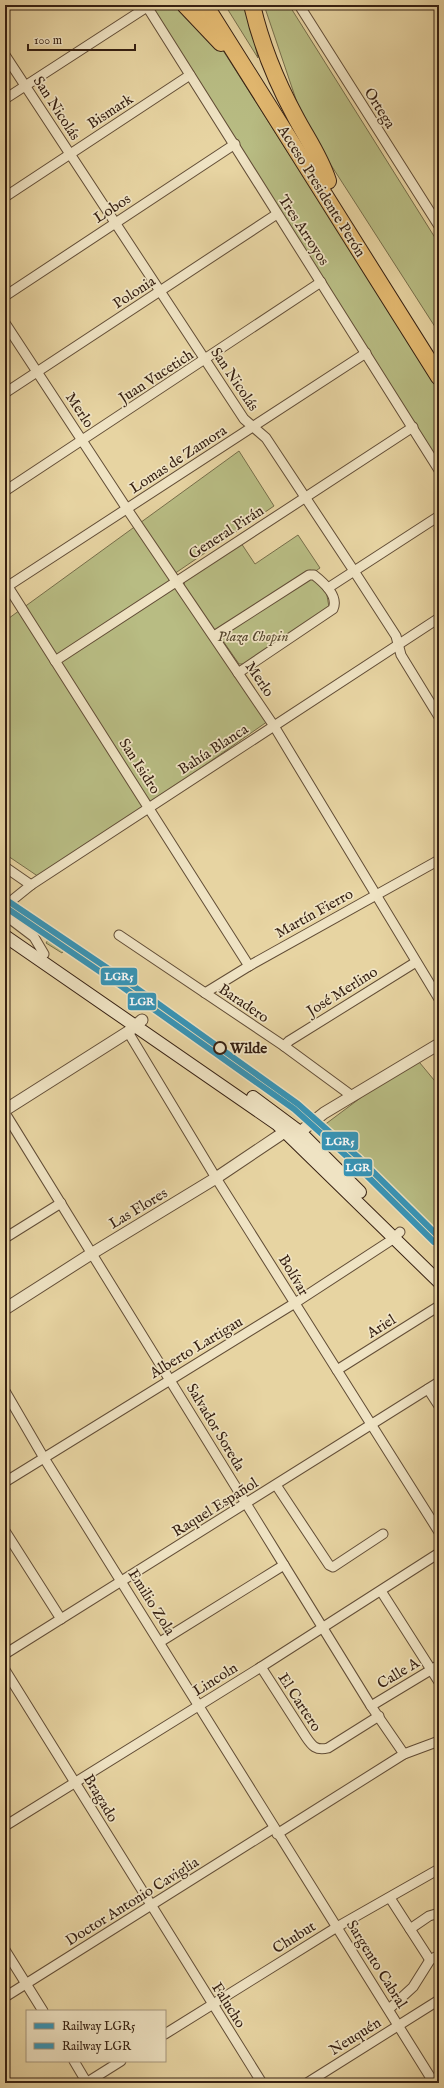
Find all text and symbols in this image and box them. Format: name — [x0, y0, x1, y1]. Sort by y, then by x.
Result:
scale bar — [28, 26, 135, 52]
text: 100 m — [34, 33, 62, 48]
street label: San Nicolás — [29, 73, 84, 144]
street label: Ortega — [360, 84, 400, 133]
street label: Bismark — [84, 89, 138, 133]
street label: Acceso Presidente Perón — [273, 121, 370, 261]
street label: Lobos — [90, 189, 134, 227]
street label: Tres Arroyos — [274, 191, 333, 269]
street label: Polonia — [109, 271, 160, 313]
street label: San Nicolás — [206, 344, 263, 415]
street label: Juan Vucetich — [114, 345, 197, 409]
street label: Merlo — [61, 389, 98, 432]
street label: Lomas de Zamora — [126, 421, 231, 498]
street label: General Pirán — [185, 501, 267, 564]
park label: Plaza Chopin — [218, 627, 288, 646]
street label: Merlo — [241, 658, 278, 701]
street label: Bahía Blanca — [175, 719, 252, 779]
street label: San Isidro — [115, 735, 165, 798]
street label: Martín Fierro — [272, 884, 356, 943]
street label: José Merlino — [302, 962, 381, 1022]
line badge: LGR5 — [100, 967, 138, 986]
text: LGR5 — [104, 970, 133, 984]
street label: Baradero — [215, 980, 273, 1027]
line badge: LGR — [127, 992, 157, 1011]
text: LGR — [129, 995, 155, 1009]
place label: Wilde — [229, 1039, 267, 1058]
marker: Wilde — [213, 1041, 227, 1055]
line badge: LGR5 — [321, 1131, 359, 1151]
text: LGR5 — [325, 1135, 354, 1149]
line badge: LGR — [343, 1158, 373, 1177]
text: LGR — [345, 1161, 371, 1175]
street label: Las Flores — [106, 1184, 171, 1233]
street label: Bolívar — [274, 1251, 313, 1300]
street label: Ariel — [362, 1310, 400, 1343]
street label: Alberto Lartigau — [145, 1312, 246, 1383]
street label: Salvador Soreda — [182, 1380, 249, 1475]
street label: Raquel Español — [169, 1473, 262, 1541]
street label: Emilio Zola — [124, 1566, 180, 1639]
street label: Calle A — [374, 1653, 423, 1693]
street label: Lincoln — [189, 1658, 241, 1701]
street label: El Cartero — [274, 1669, 326, 1735]
street label: Bragado — [79, 1771, 122, 1826]
street label: Doctor Antonio Caviglia — [62, 1852, 203, 1950]
street label: Chubut — [269, 1917, 319, 1958]
street label: Sargento Cabral — [342, 1917, 412, 2013]
street label: Falucho — [207, 1979, 250, 2032]
legend — [26, 2010, 166, 2062]
street label: Neuquén — [326, 2013, 385, 2060]
text: Railway LGR5 — [62, 2019, 136, 2034]
text: Railway LGR — [62, 2039, 132, 2054]

